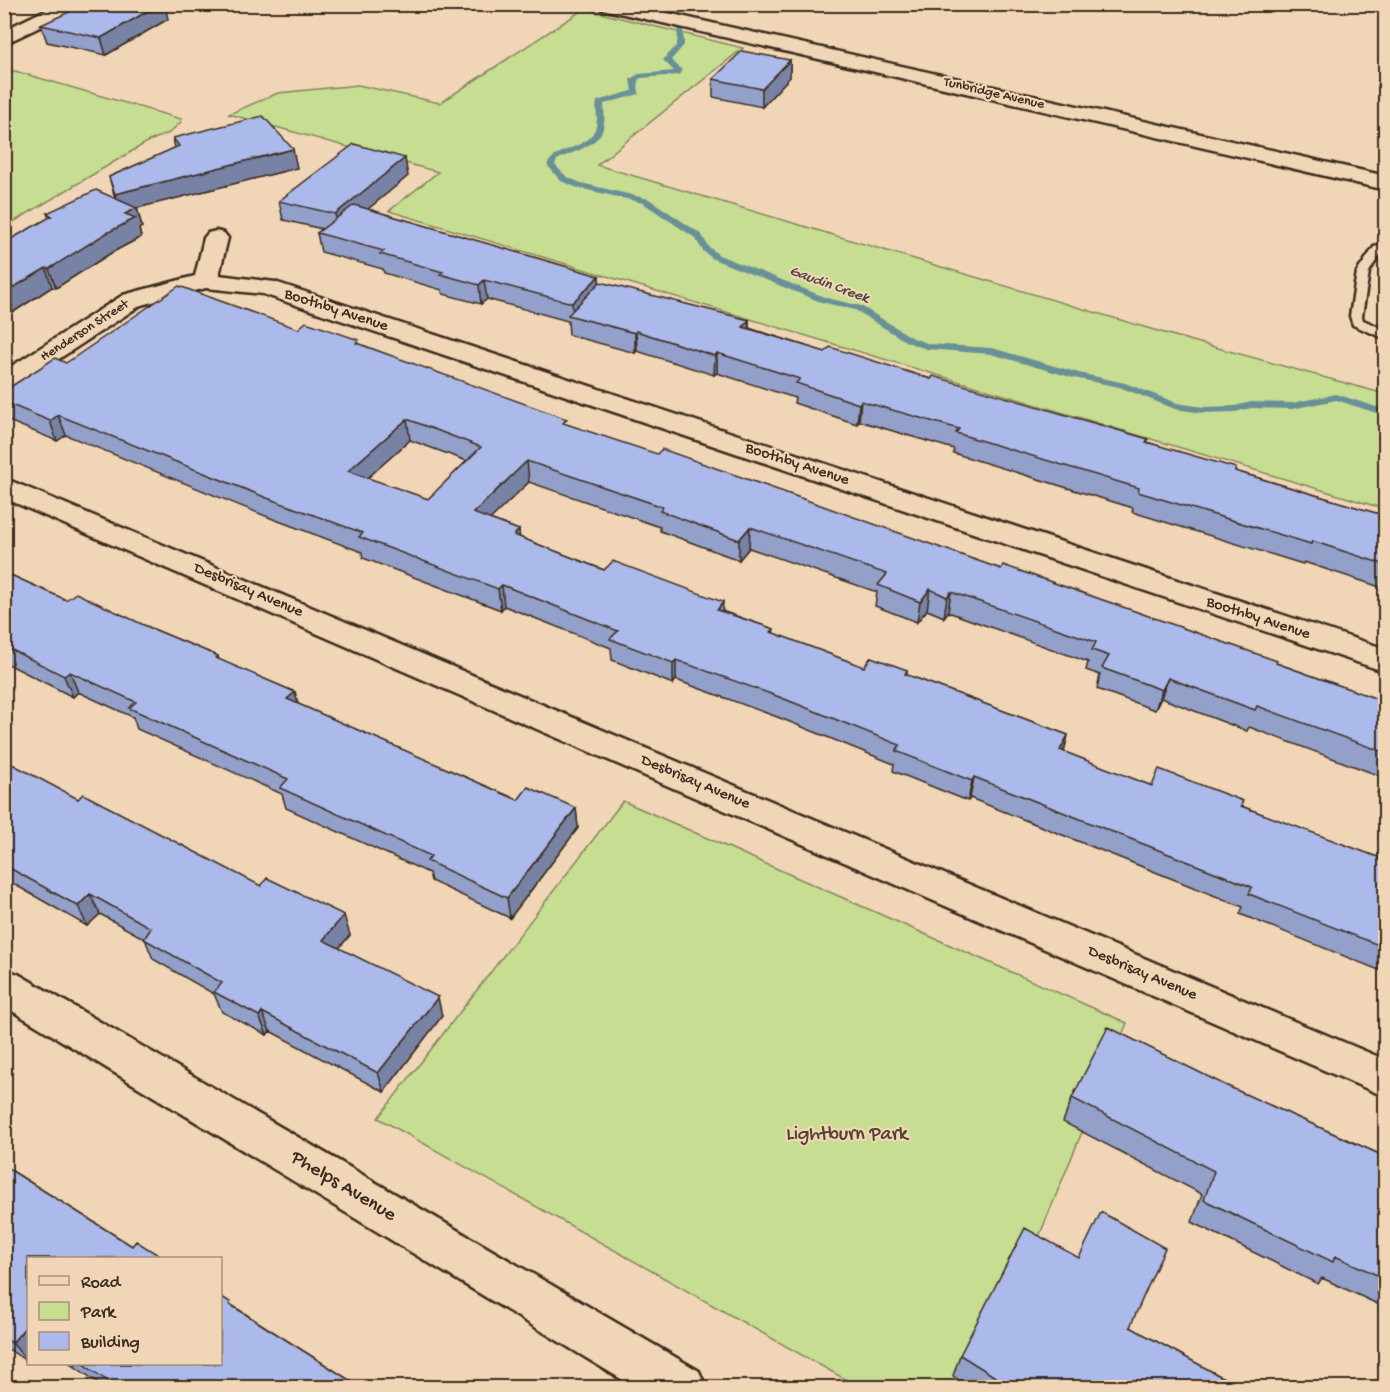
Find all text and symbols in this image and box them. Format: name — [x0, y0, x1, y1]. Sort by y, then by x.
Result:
street label: Tunbridge Avenue — [941, 74, 1047, 114]
water label: Gaudin Creek — [787, 262, 872, 308]
street label: Boothby Avenue — [281, 285, 391, 337]
street label: Henderson Street — [38, 295, 133, 366]
street label: Boothby Avenue — [742, 439, 852, 491]
street label: Desbrisay Avenue — [190, 559, 306, 623]
street label: Boothby Avenue — [1203, 593, 1313, 645]
street label: Desbrisay Avenue — [637, 751, 753, 815]
street label: Desbrisay Avenue — [1084, 942, 1200, 1006]
park label: Lightburn Park — [786, 1124, 910, 1147]
street label: Phelps Avenue — [285, 1146, 400, 1228]
legend — [27, 1257, 222, 1365]
text: Road — [81, 1273, 122, 1294]
text: Park — [80, 1303, 117, 1324]
text: Building — [80, 1333, 140, 1354]

